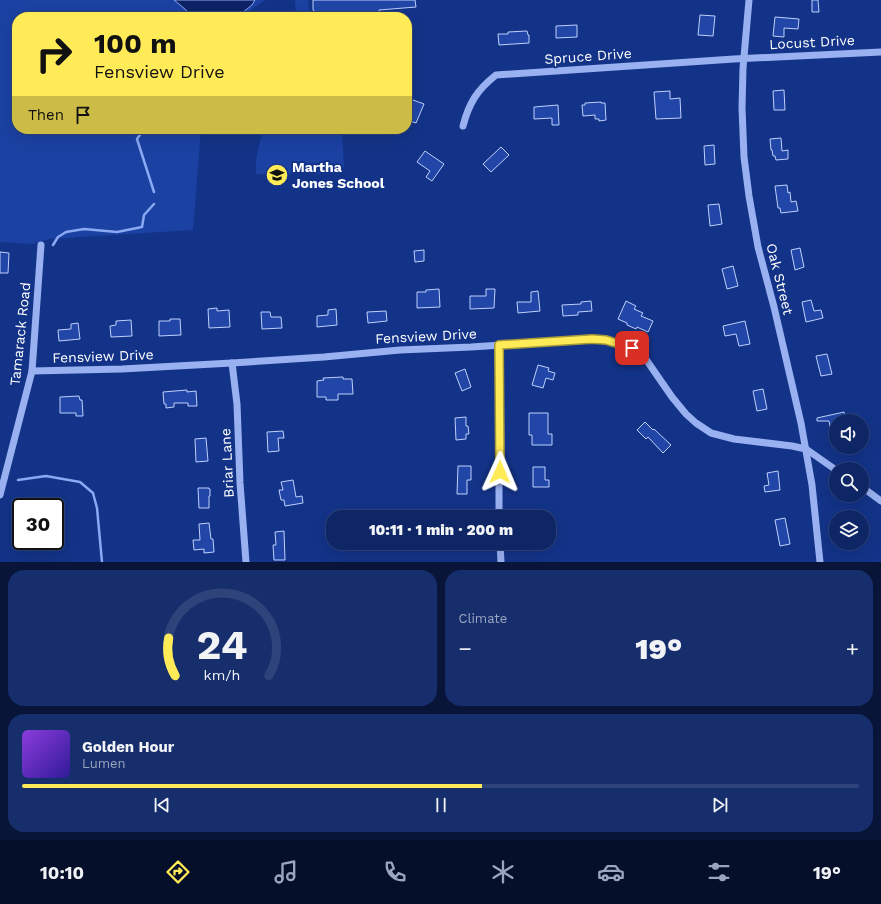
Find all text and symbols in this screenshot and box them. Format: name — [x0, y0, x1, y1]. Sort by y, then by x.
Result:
text: 100 m — [94, 27, 177, 60]
icon: right — [28, 28, 80, 80]
street label: Locust Drive — [769, 32, 855, 52]
street label: Spruce Drive — [544, 45, 632, 67]
text: Fensview Drive — [94, 61, 225, 82]
icon: arrive — [72, 104, 94, 126]
text: Then — [28, 106, 64, 124]
place label: Martha Jones School — [292, 159, 385, 191]
school or university icon: Martha Jones School — [264, 162, 290, 188]
street label: Oak Street — [763, 242, 797, 316]
street label: Tamarack Road — [7, 281, 33, 387]
street label: Fensview Drive — [375, 325, 477, 347]
pin — [615, 331, 649, 365]
icon: arrive — [621, 337, 643, 359]
street label: Fensview Drive — [52, 346, 154, 366]
map controls — [829, 414, 869, 550]
button: sound — [829, 414, 869, 454]
street label: Briar Lane — [217, 428, 237, 498]
position arrow — [479, 451, 521, 493]
button: search — [829, 462, 869, 502]
speed limit sign: 30 — [12, 498, 64, 550]
button: layers — [829, 510, 869, 550]
text: 10:11 · 1 min · 200 m — [369, 521, 513, 539]
text: Climate — [459, 611, 507, 626]
text: 24 — [197, 620, 248, 669]
text: 19° — [635, 631, 682, 666]
text: − — [459, 636, 472, 661]
text: + — [846, 636, 859, 661]
text: km/h — [204, 667, 241, 683]
text: Golden Hour — [82, 738, 174, 756]
text: Lumen — [82, 756, 126, 771]
icon: previous — [151, 794, 173, 816]
icon: pause — [430, 794, 452, 816]
icon: next — [709, 794, 731, 816]
icon: directions — [164, 858, 192, 886]
icon: music — [272, 858, 300, 886]
icon: phone — [381, 858, 409, 886]
icon: climate — [489, 858, 517, 886]
icon: car — [597, 858, 625, 886]
icon: filters — [705, 858, 733, 886]
text: 10:10 — [40, 862, 84, 883]
text: 19° — [813, 862, 841, 883]

